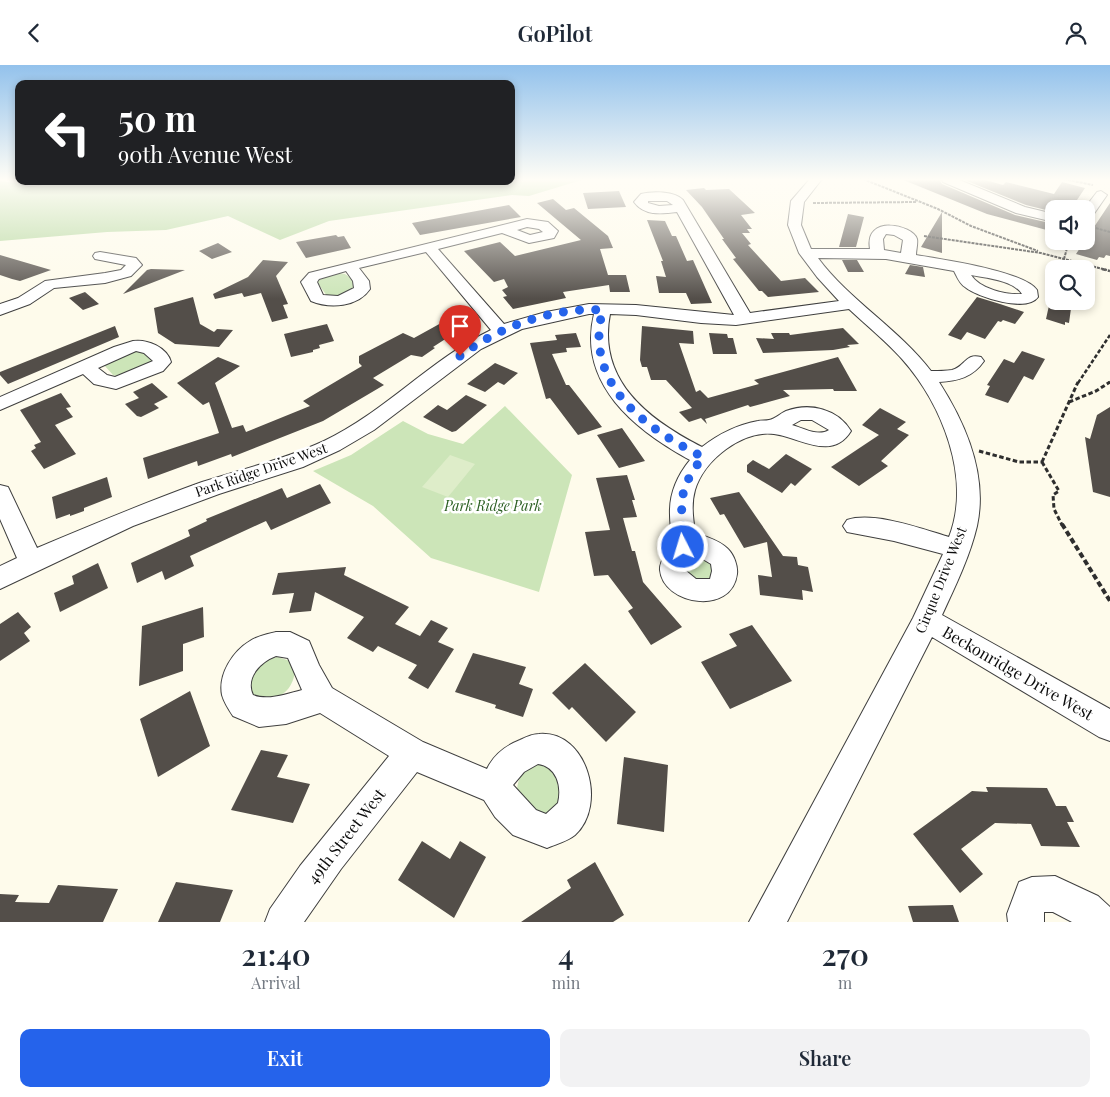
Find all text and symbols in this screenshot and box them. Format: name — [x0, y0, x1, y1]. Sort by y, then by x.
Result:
text: GoPilot — [518, 18, 592, 48]
icon: back — [20, 19, 48, 47]
icon: person — [1062, 19, 1090, 47]
text: 50 m — [118, 94, 196, 141]
icon: left — [35, 100, 100, 165]
text: 90th Avenue West — [118, 139, 292, 169]
map controls — [1045, 200, 1095, 310]
button: sound — [1045, 200, 1095, 250]
button: search — [1045, 260, 1095, 310]
pin — [439, 305, 481, 356]
icon: arrive — [446, 312, 474, 340]
street label: Park Ridge Drive West — [192, 438, 330, 501]
park label: Park Ridge Park — [443, 496, 542, 515]
position arrow — [656, 520, 708, 572]
street label: Cirque Drive West — [910, 523, 971, 636]
street label: Beckonridge Drive West — [939, 621, 1098, 725]
street label: 49th Street West — [302, 783, 390, 888]
text: 21:40 — [241, 934, 311, 974]
text: 4 — [558, 934, 574, 974]
text: 270 — [821, 934, 869, 974]
text: Arrival — [251, 972, 301, 993]
text: min — [552, 972, 580, 993]
text: m — [838, 972, 852, 993]
button: Exit — [20, 1029, 550, 1087]
button: Share — [560, 1029, 1090, 1087]

